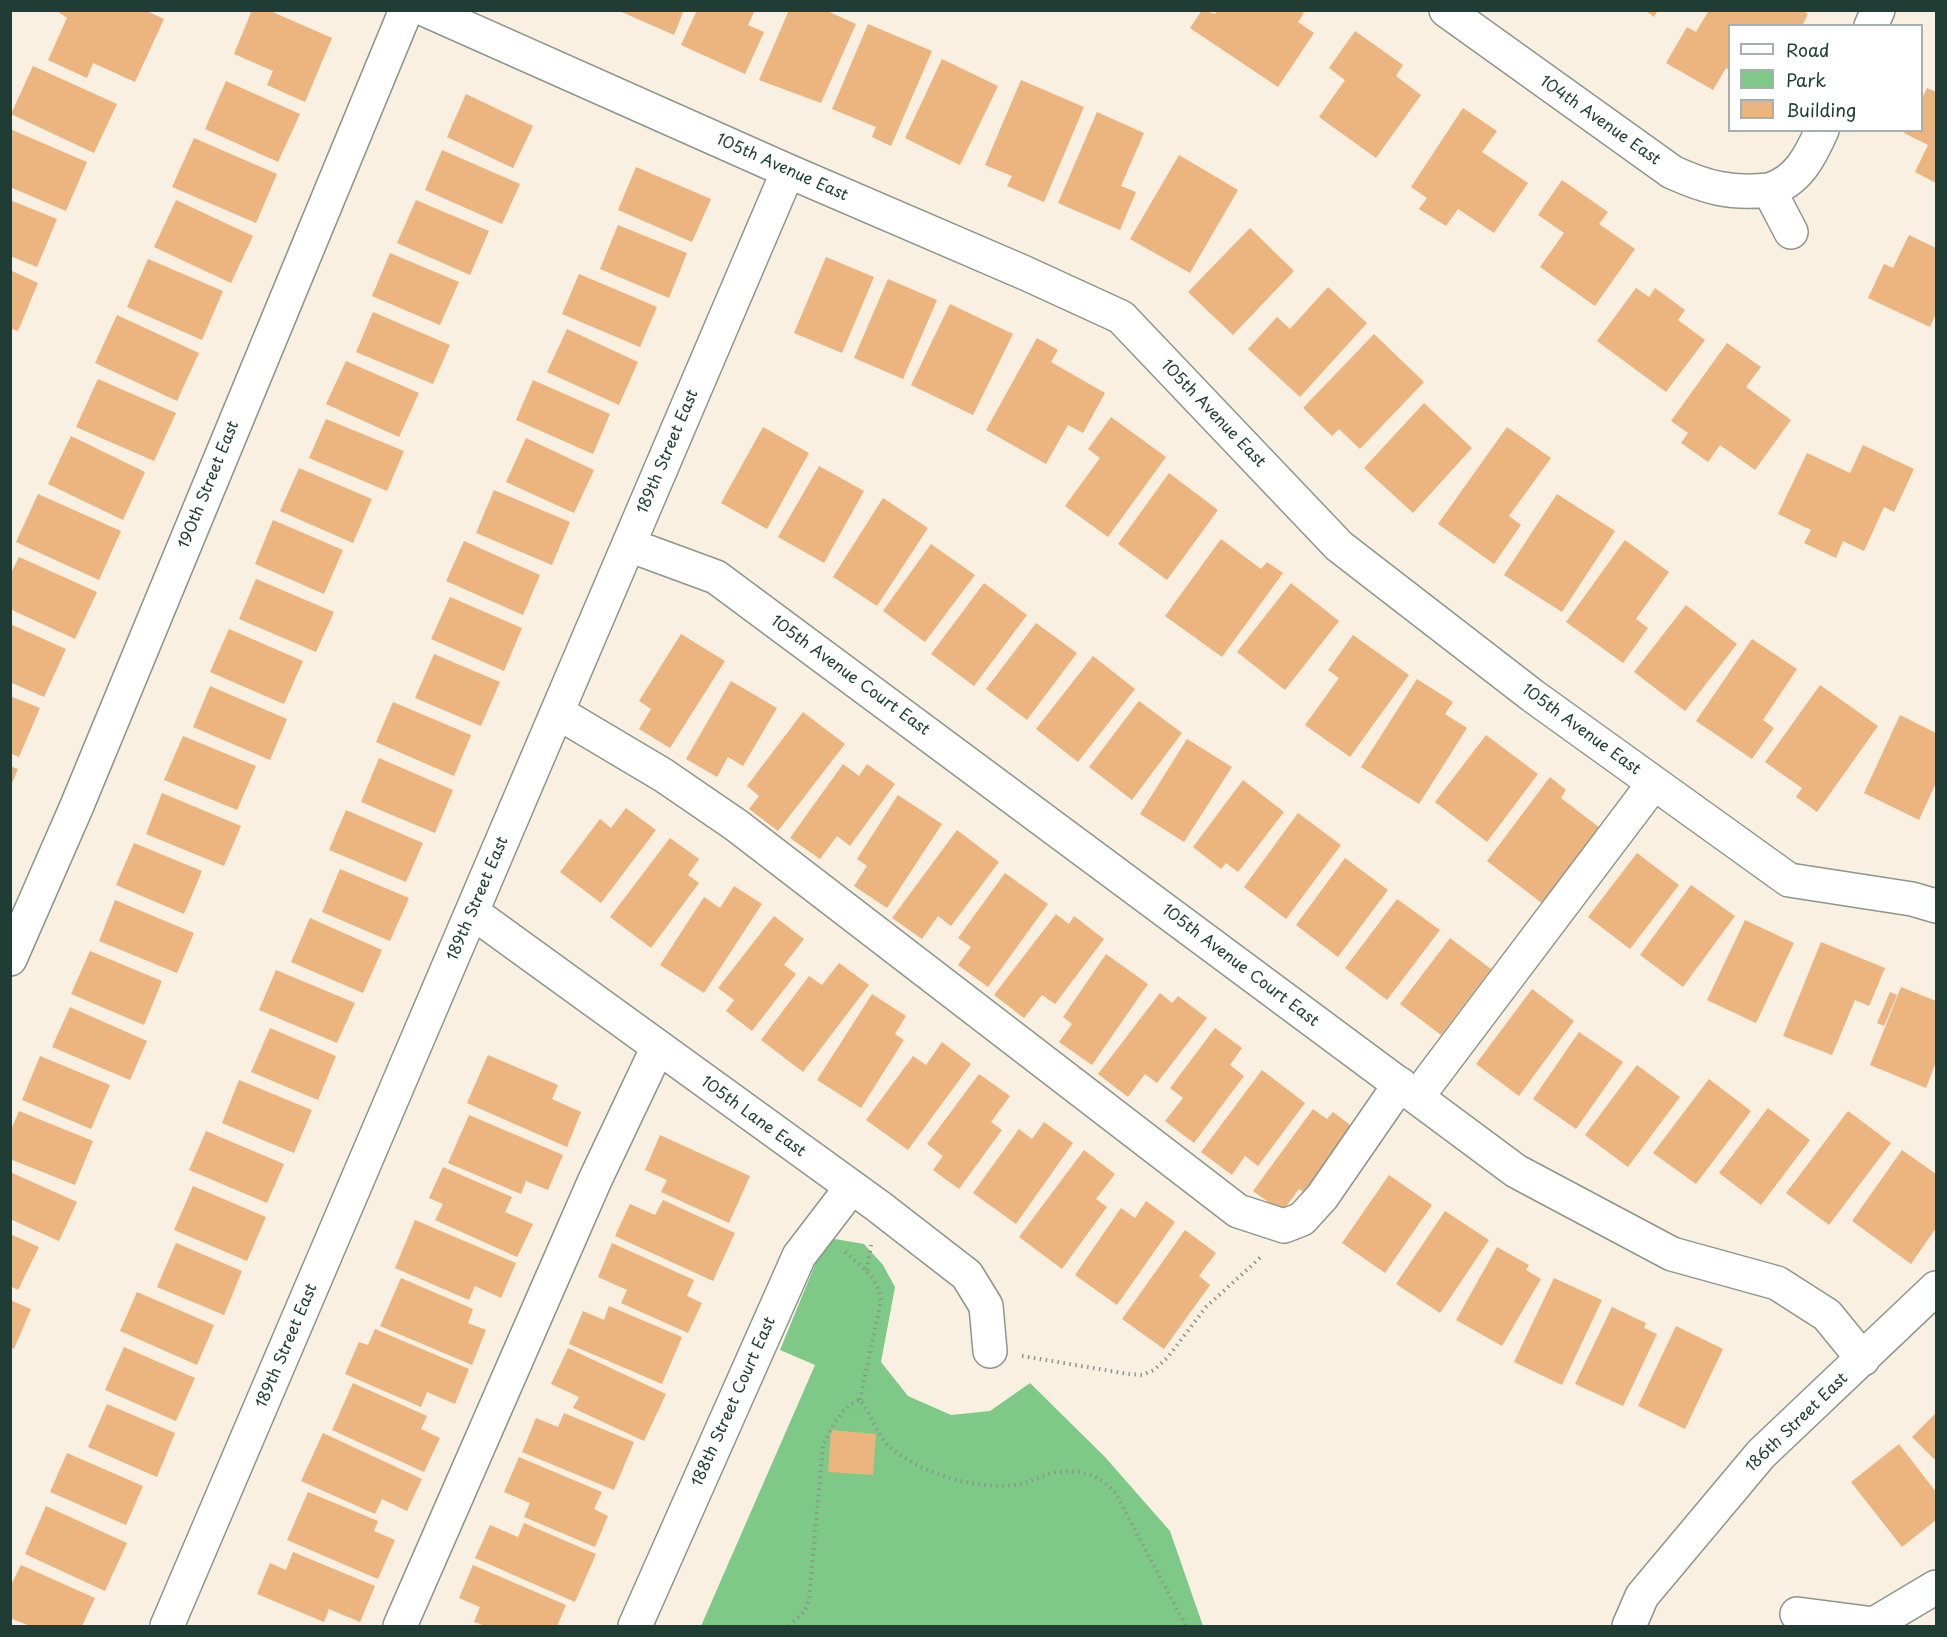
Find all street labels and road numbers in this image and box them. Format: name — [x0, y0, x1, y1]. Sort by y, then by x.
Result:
street label: 104th Avenue East — [1536, 72, 1664, 170]
street label: 105th Avenue East — [713, 130, 851, 206]
street label: 105th Avenue East — [1157, 356, 1269, 472]
street label: 189th Street East — [633, 387, 703, 517]
street label: 190th Street East — [175, 418, 243, 552]
street label: 105th Avenue Court East — [767, 612, 933, 740]
street label: 105th Avenue East — [1518, 680, 1644, 780]
street label: 189th Street East — [443, 834, 513, 964]
street label: 105th Avenue Court East — [1158, 901, 1322, 1031]
street label: 105th Lane East — [697, 1073, 809, 1161]
street label: 189th Street East — [252, 1281, 322, 1411]
street label: 188th Street Court East — [688, 1314, 780, 1490]
street label: 186th Street East — [1742, 1369, 1852, 1477]

